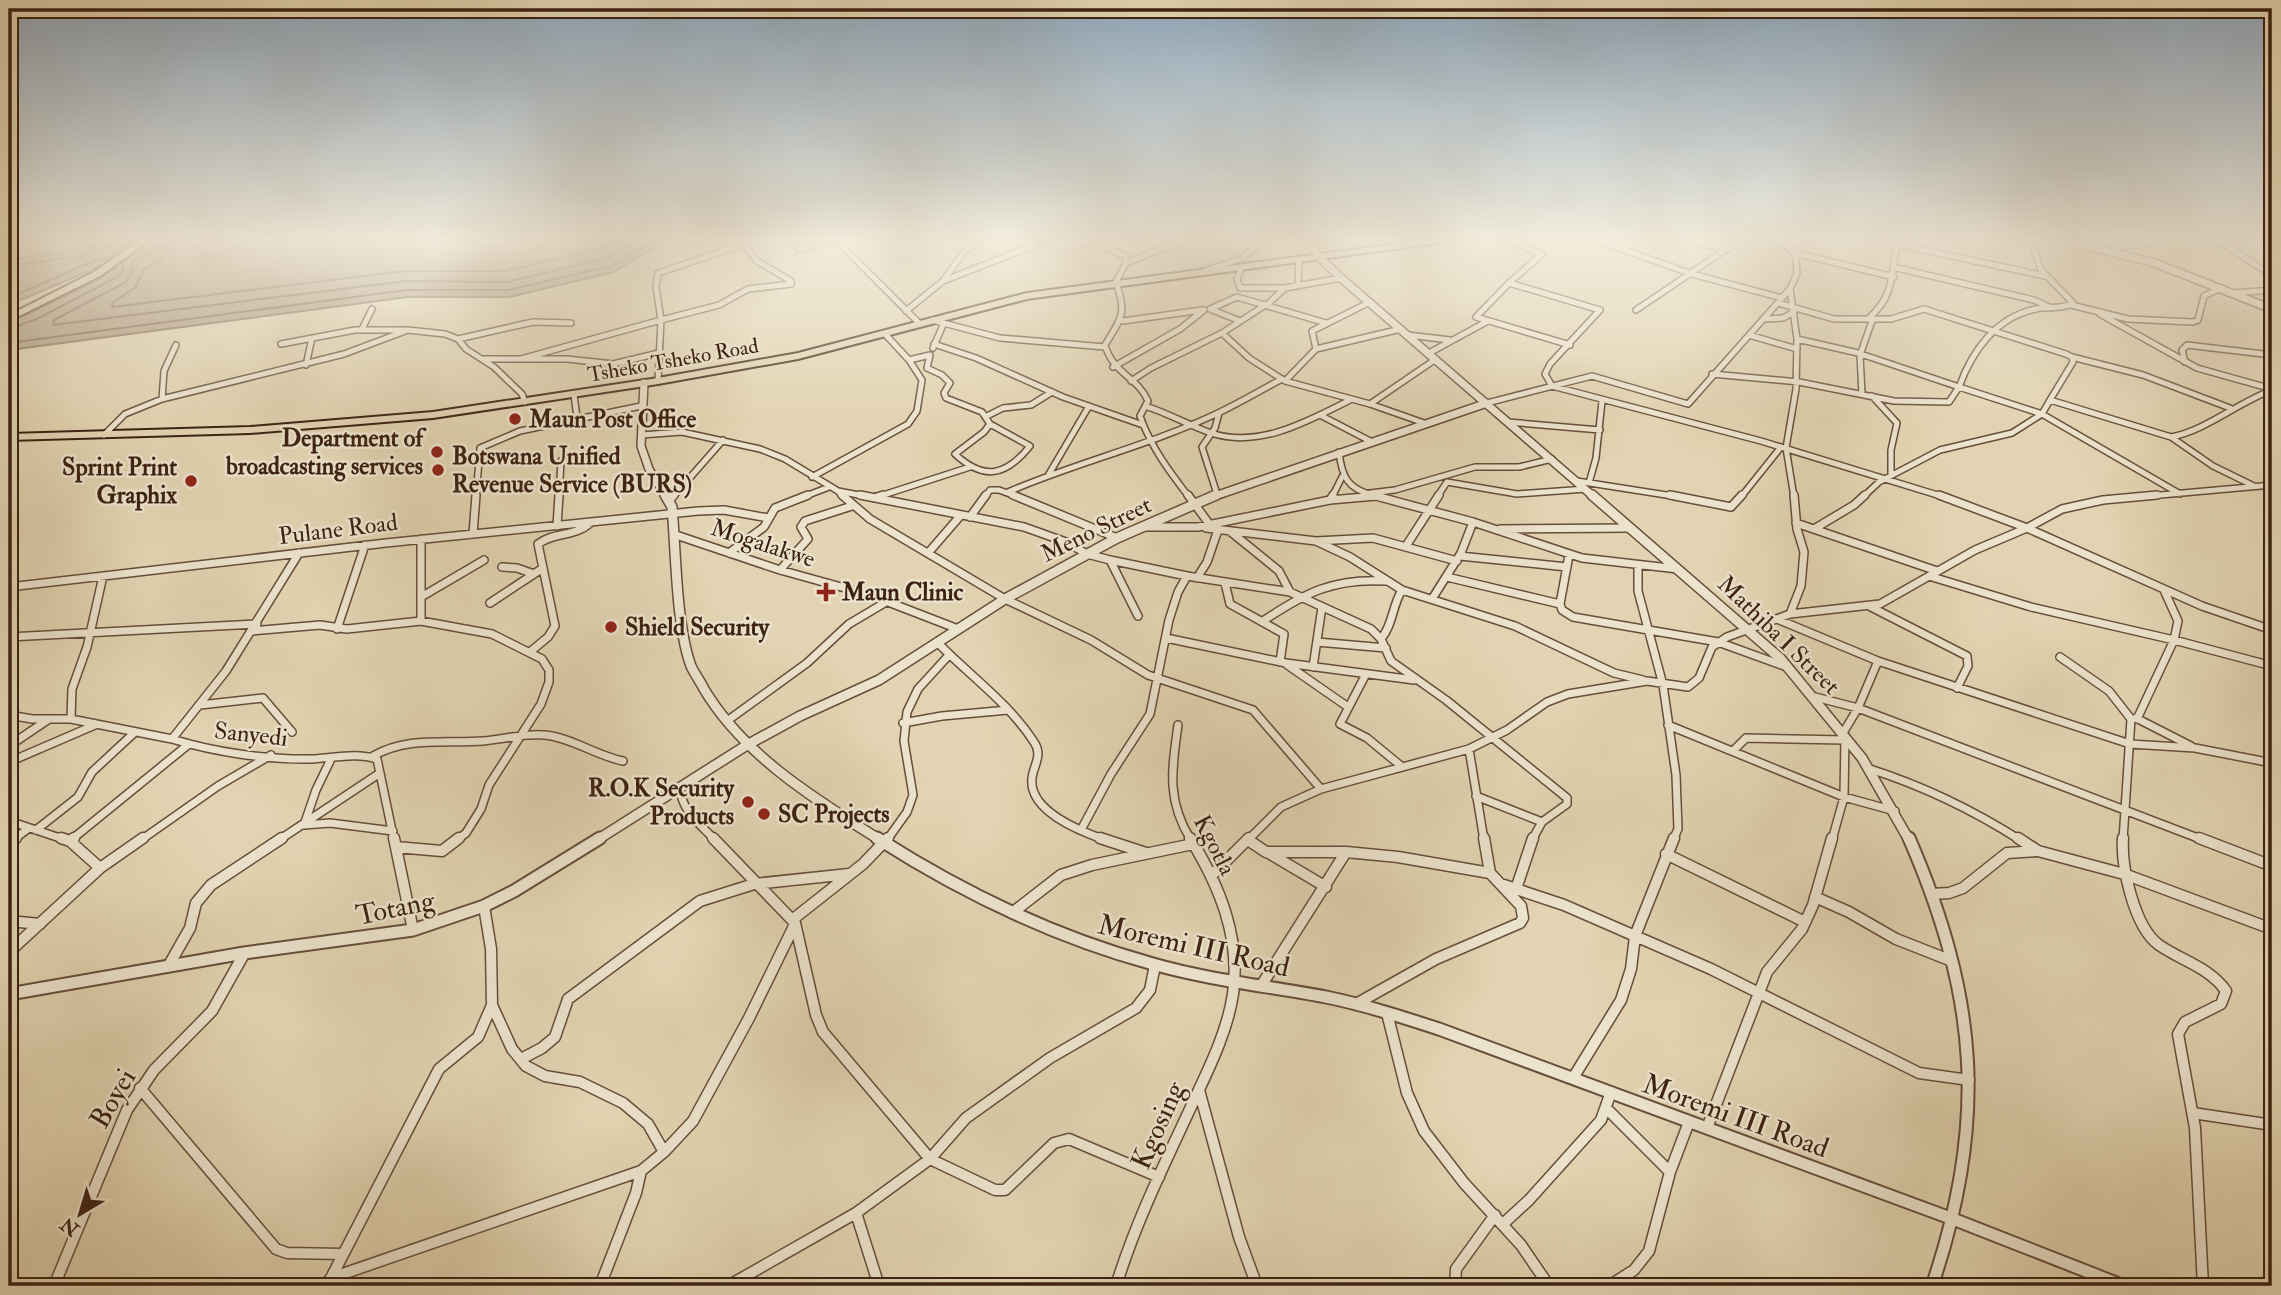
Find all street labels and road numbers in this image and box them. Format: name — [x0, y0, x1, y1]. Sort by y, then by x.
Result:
street label: Tsheko Tsheko Road — [586, 332, 761, 389]
street label: Meno Street — [1036, 489, 1157, 570]
street label: Pulane Road — [277, 507, 400, 552]
street label: Mogalakwe — [707, 512, 819, 575]
street label: Mathiba I Street — [1711, 569, 1847, 702]
street label: Sanyedi — [213, 715, 289, 754]
street label: Kgotla — [1186, 810, 1243, 882]
street label: Totang — [353, 883, 439, 934]
street label: Moremi III Road — [1094, 907, 1293, 986]
street label: Boyei — [82, 1063, 144, 1135]
street label: Moremi III Road — [1638, 1067, 1834, 1166]
street label: Kgosing — [1124, 1075, 1194, 1175]

